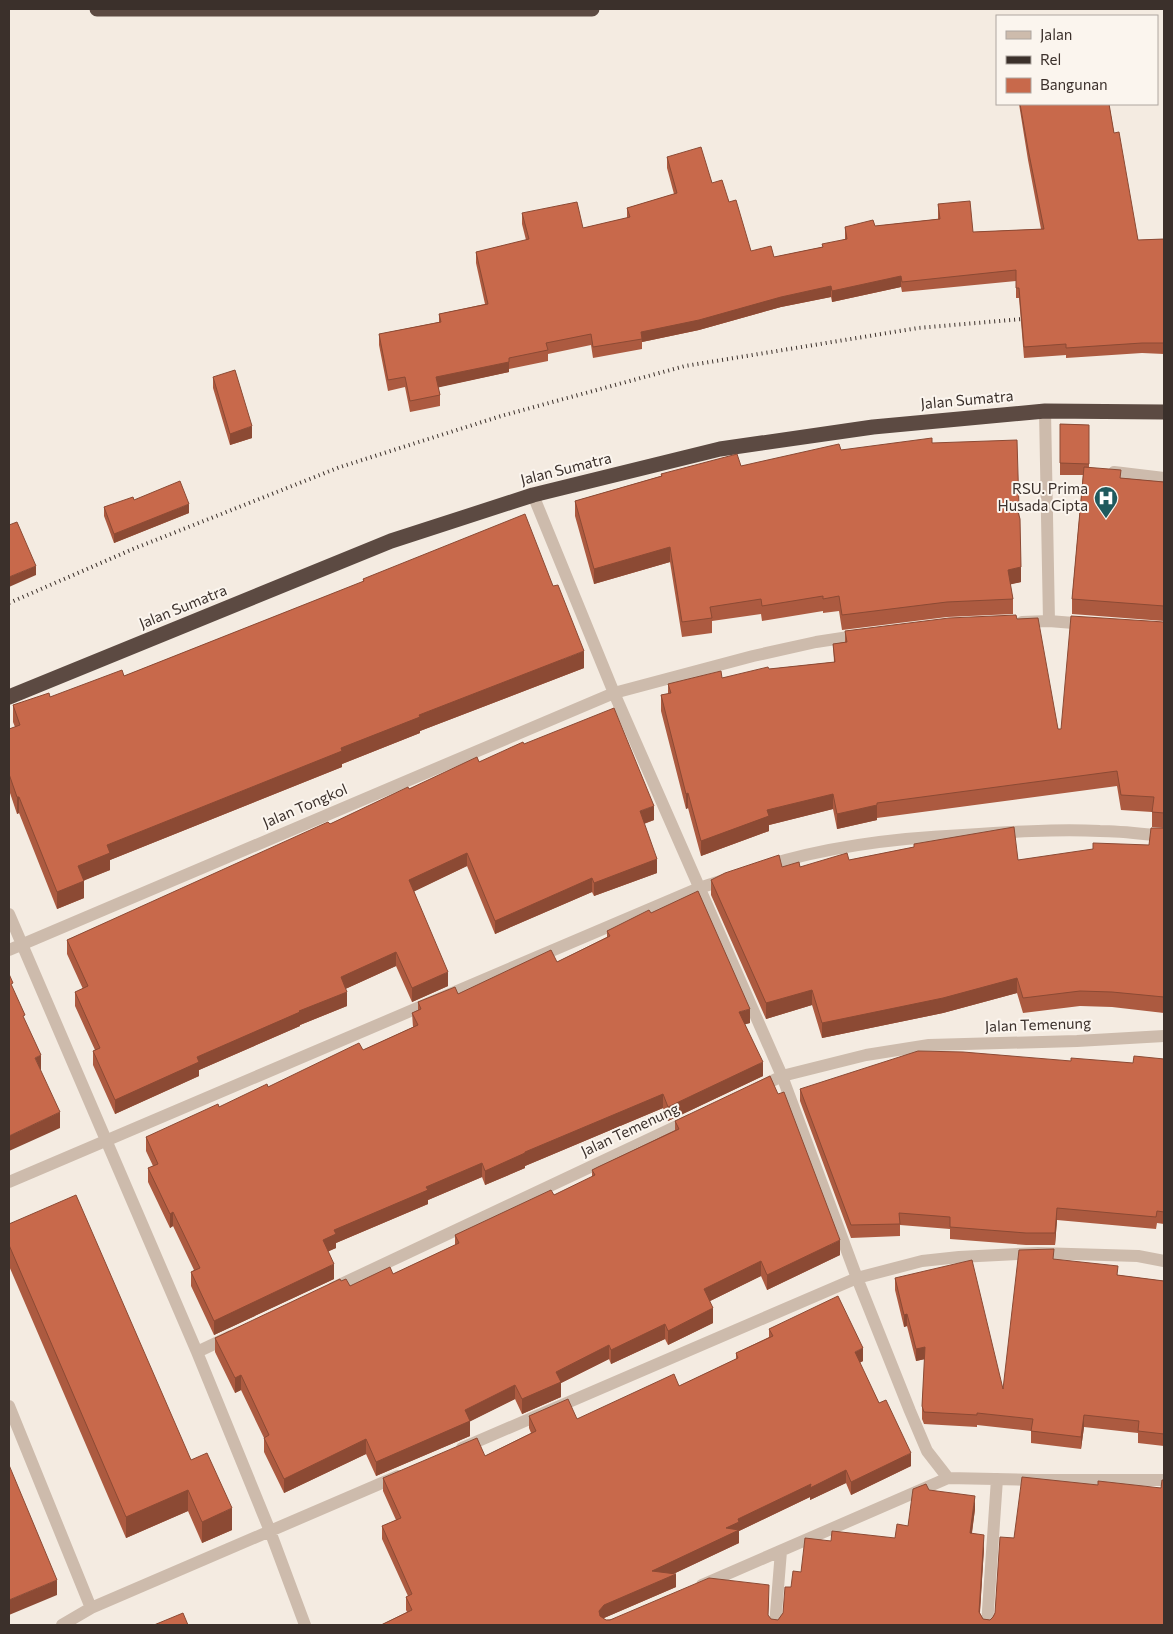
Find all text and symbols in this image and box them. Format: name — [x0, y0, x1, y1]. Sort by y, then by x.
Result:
legend — [996, 15, 1158, 105]
text: Jalan — [1040, 25, 1072, 43]
text: Rel — [1040, 50, 1061, 68]
text: Bangunan — [1040, 75, 1108, 93]
street label: Jalan Sumatra — [920, 386, 1014, 412]
street label: Jalan Sumatra — [518, 448, 613, 488]
place label: RSU. Prima Husada Cipta — [997, 479, 1088, 514]
hospital icon: RSU. Prima Husada Cipta — [1093, 485, 1119, 519]
street label: Jalan Sumatra — [136, 580, 229, 632]
street label: Jalan Tongkol — [260, 779, 350, 831]
street label: Jalan Temenung — [984, 1013, 1091, 1035]
street label: Jalan Temenung — [578, 1098, 682, 1160]

